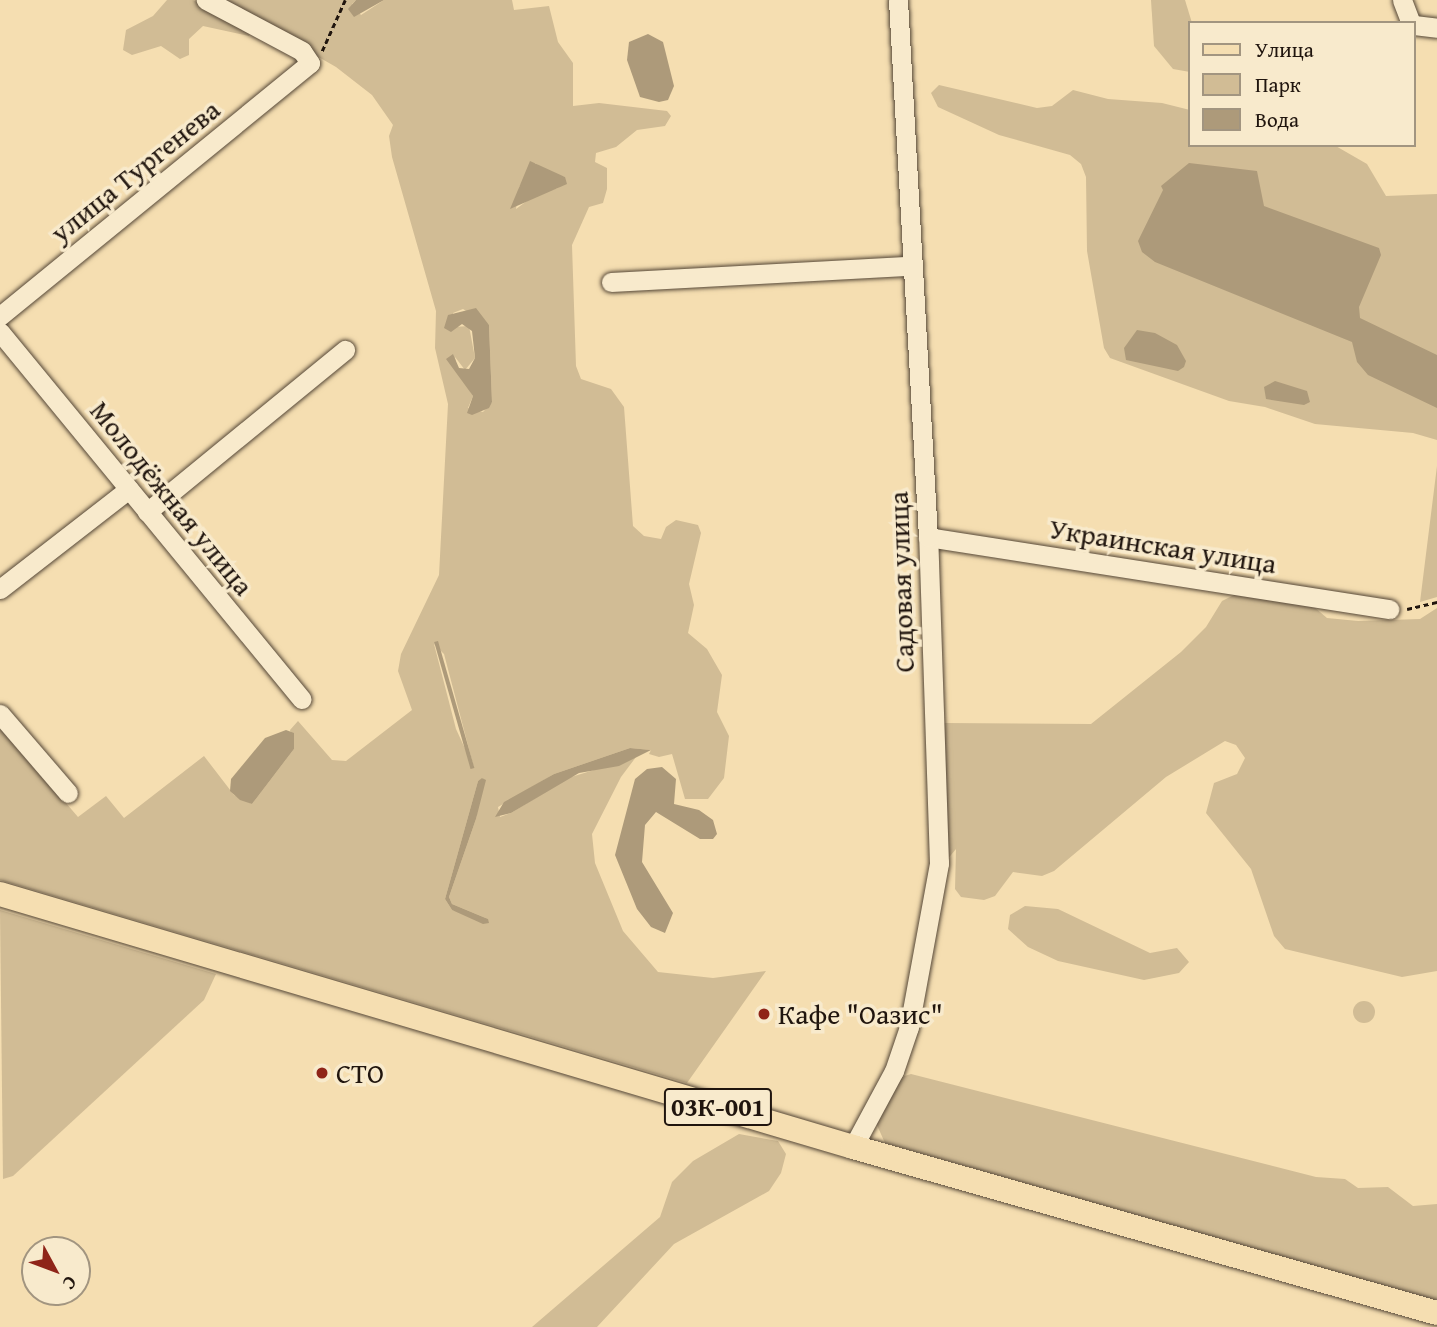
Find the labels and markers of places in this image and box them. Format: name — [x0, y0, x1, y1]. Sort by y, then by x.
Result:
place label: Кафе "Оазис" — [778, 997, 943, 1031]
marker: Кафе "Оазис" — [756, 1006, 772, 1022]
place label: СТО — [336, 1056, 384, 1090]
marker: СТО — [314, 1065, 330, 1081]

